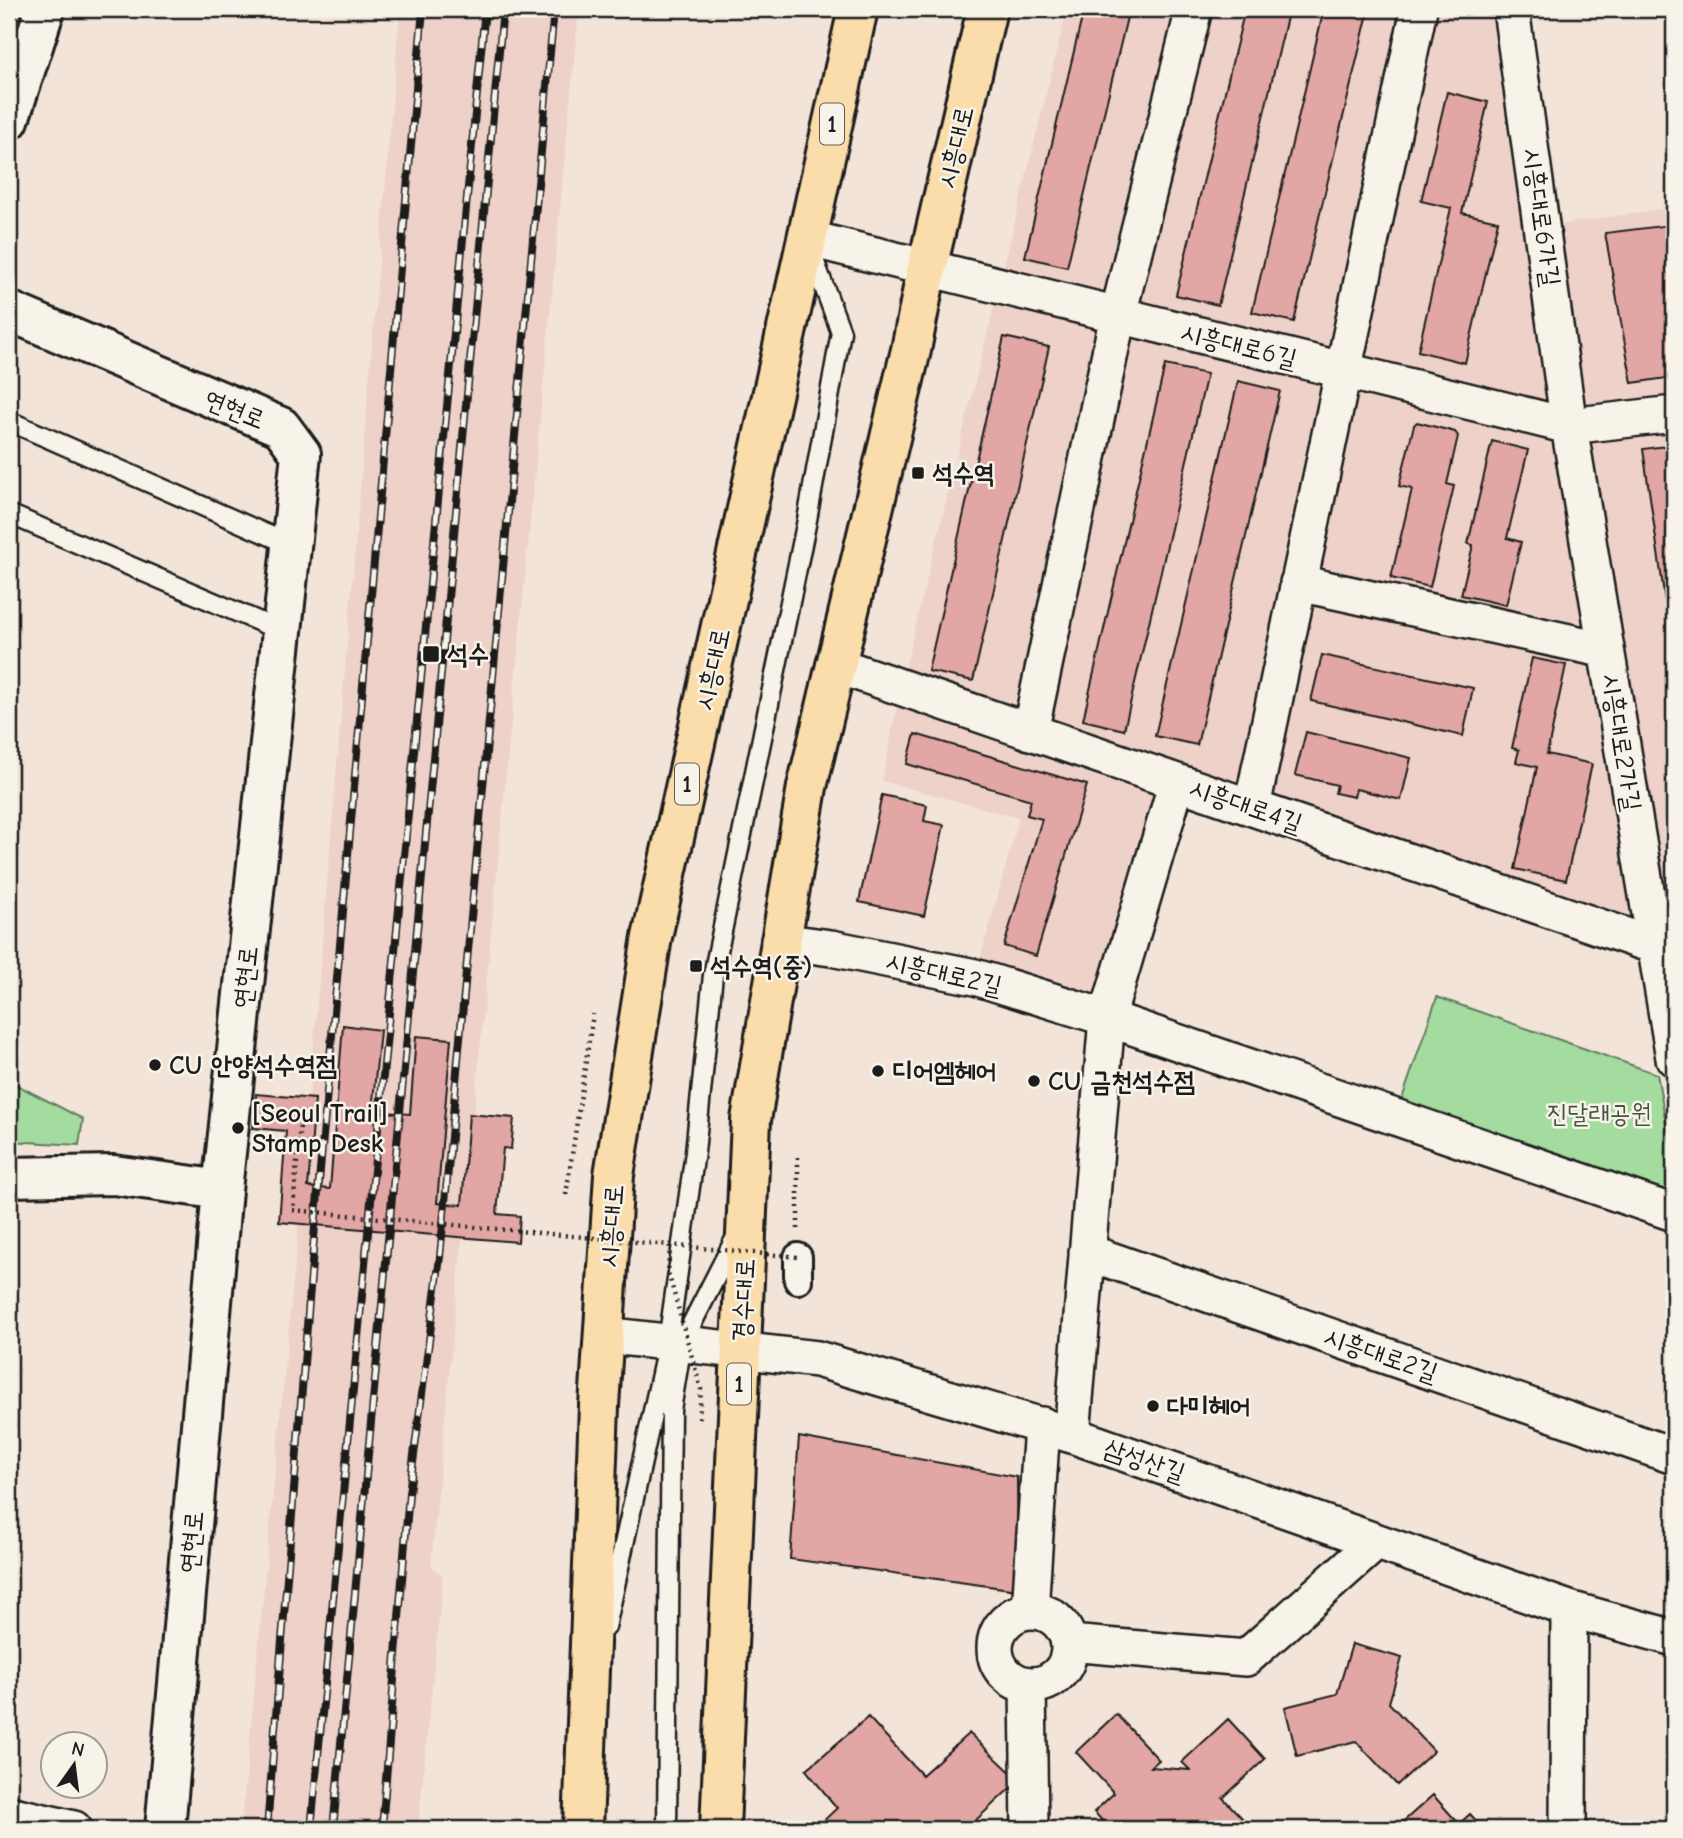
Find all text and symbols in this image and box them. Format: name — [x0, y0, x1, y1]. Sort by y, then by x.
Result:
street label: 시흥대로 — [932, 103, 980, 191]
road number: 1 — [820, 104, 844, 144]
street label: 시흥대로6가길 — [1516, 146, 1566, 288]
street label: 시흥대로6길 — [1178, 317, 1300, 375]
street label: 연현로 — [200, 384, 269, 436]
place label: 석수역 — [932, 459, 995, 489]
marker: 석수역 — [910, 465, 926, 481]
street label: 시흥대로 — [690, 625, 736, 713]
place label: 석수 — [447, 640, 489, 670]
marker: 석수 — [421, 644, 441, 664]
street label: 시흥대로2가길 — [1595, 671, 1647, 813]
road number: 1 — [675, 764, 699, 804]
street label: 시흥대로4길 — [1185, 773, 1306, 839]
street label: 연현로 — [228, 944, 264, 1010]
street label: 시흥대로2길 — [883, 946, 1005, 1002]
place label: 석수역(중) — [710, 952, 812, 982]
marker: 석수역(중) — [688, 958, 704, 974]
place label: CU 안양석수역점 — [169, 1051, 337, 1081]
marker: CU 안양석수역점 — [147, 1057, 163, 1073]
place label: 디어엠헤어 — [892, 1057, 997, 1087]
marker: 디어엠헤어 — [870, 1063, 886, 1079]
place label: CU 금천석수점 — [1048, 1067, 1195, 1097]
marker: CU 금천석수점 — [1026, 1073, 1042, 1089]
place label: [Seoul Trail] Stamp Desk — [252, 1099, 388, 1159]
park label: 진달래공원 — [1547, 1099, 1651, 1129]
marker: [Seoul Trail] Stamp Desk — [230, 1120, 246, 1136]
street label: 시흥대로 — [594, 1183, 630, 1269]
street label: 경수대로 — [727, 1257, 761, 1343]
street label: 시흥대로2길 — [1320, 1322, 1442, 1388]
road number: 1 — [727, 1364, 751, 1404]
place label: 다미헤어 — [1167, 1392, 1251, 1422]
marker: 다미헤어 — [1145, 1398, 1161, 1414]
street label: 삼성산길 — [1100, 1433, 1189, 1489]
street label: 연현로 — [174, 1510, 210, 1575]
north arrow — [38, 1730, 108, 1800]
text: N — [69, 1737, 87, 1762]

